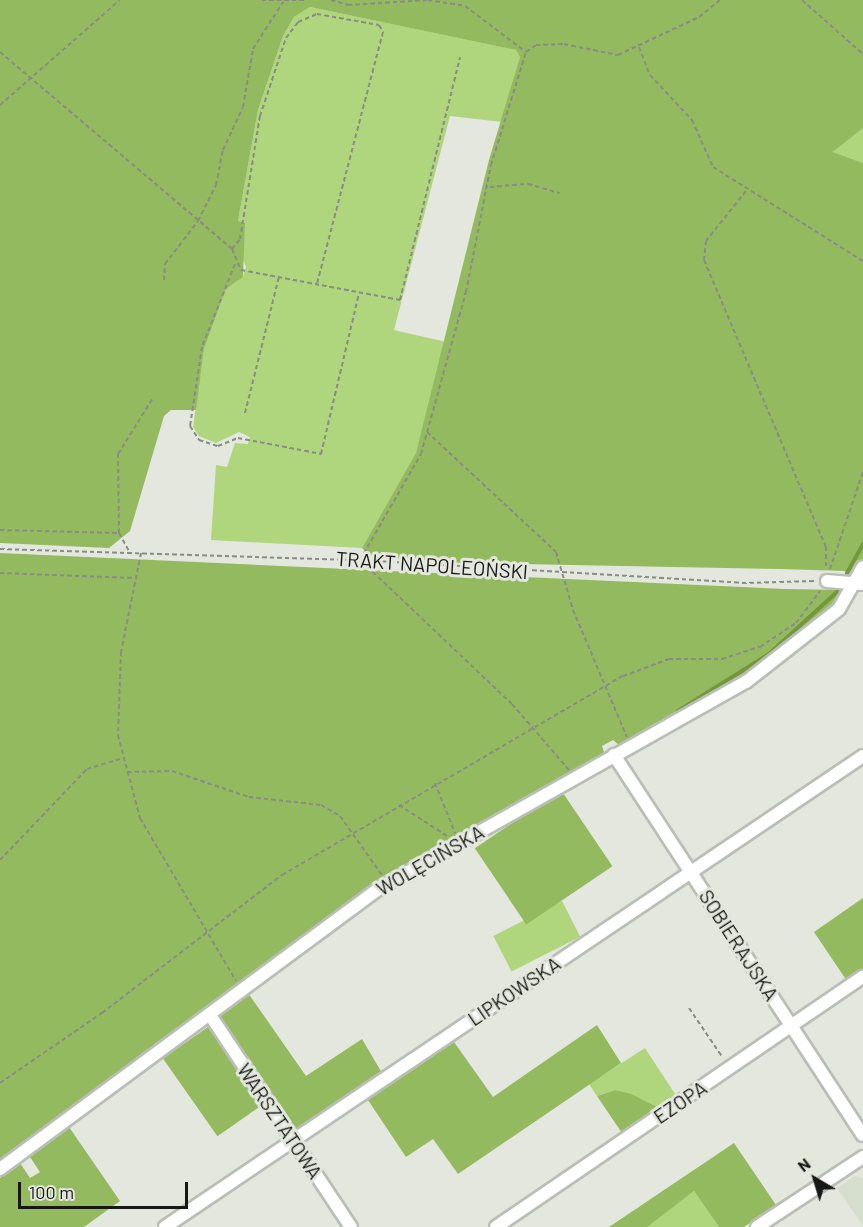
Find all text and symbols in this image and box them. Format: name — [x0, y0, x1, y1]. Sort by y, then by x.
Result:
street label: TRAKT NAPOLEOŃSKI — [335, 546, 529, 584]
street label: WOLĘCIŃSKA — [372, 819, 488, 901]
street label: SOBIERAJSKA — [694, 885, 784, 1005]
street label: LIPKOWSKA — [463, 951, 565, 1031]
street label: WARSZTATOWA — [232, 1059, 328, 1183]
street label: EZOPA — [649, 1076, 711, 1128]
north arrow — [785, 1149, 845, 1209]
text: N — [794, 1154, 814, 1175]
scale bar — [21, 1170, 190, 1208]
text: 100 m — [29, 1181, 74, 1203]

